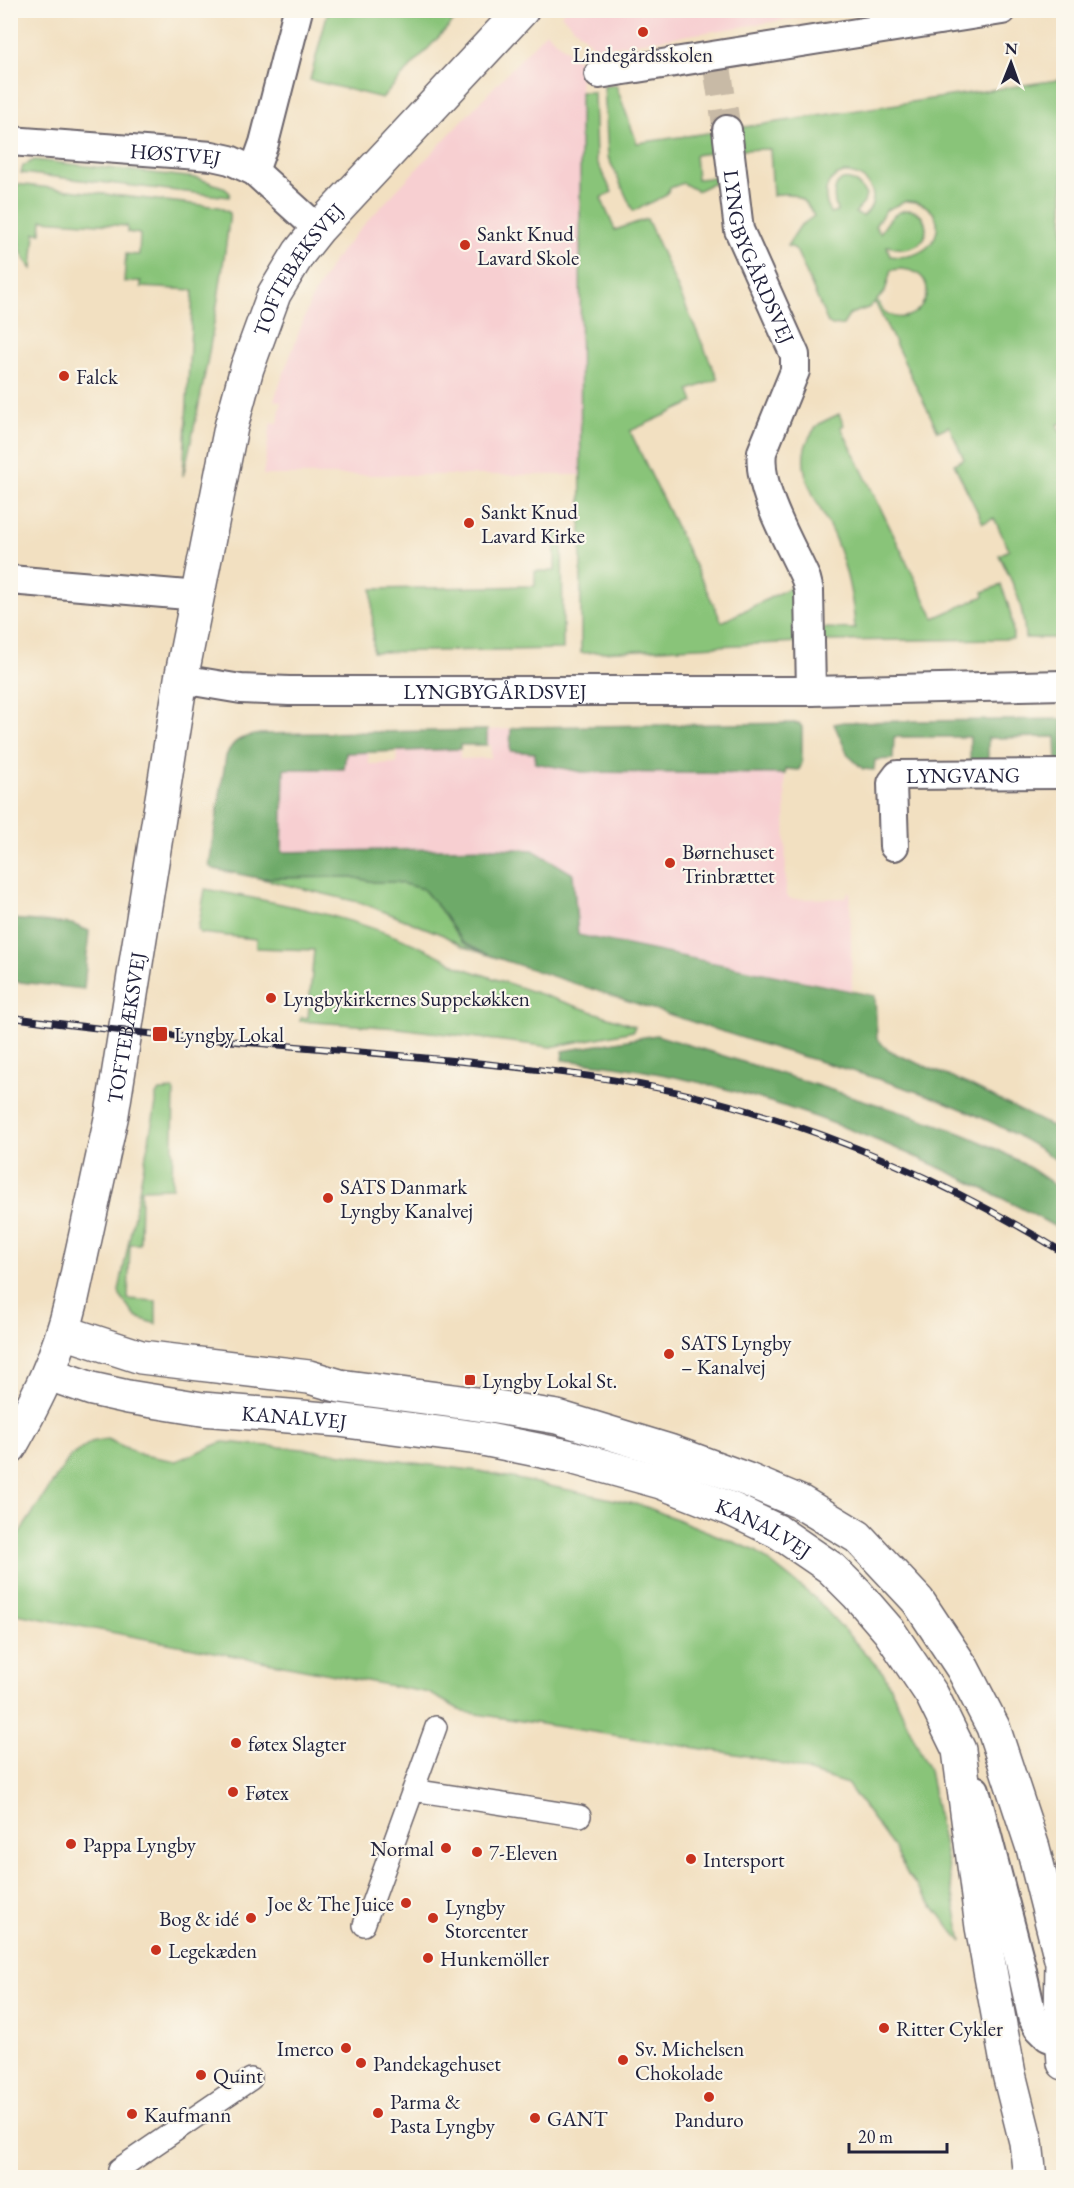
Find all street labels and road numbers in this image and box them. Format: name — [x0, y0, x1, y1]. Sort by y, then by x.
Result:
street label: HØSTVEJ — [129, 136, 224, 171]
street label: LYNGBYGÅRDSVEJ — [718, 168, 802, 348]
street label: TOFTEBÆKSVEJ — [246, 197, 349, 339]
street label: LYNGBYGÅRDSVEJ — [403, 678, 587, 705]
street label: LYNGVANG — [906, 761, 1020, 788]
street label: TOFTEBÆKSVEJ — [100, 950, 151, 1105]
street label: KANALVEJ — [241, 1399, 349, 1435]
street label: KANALVEJ — [712, 1491, 817, 1564]

